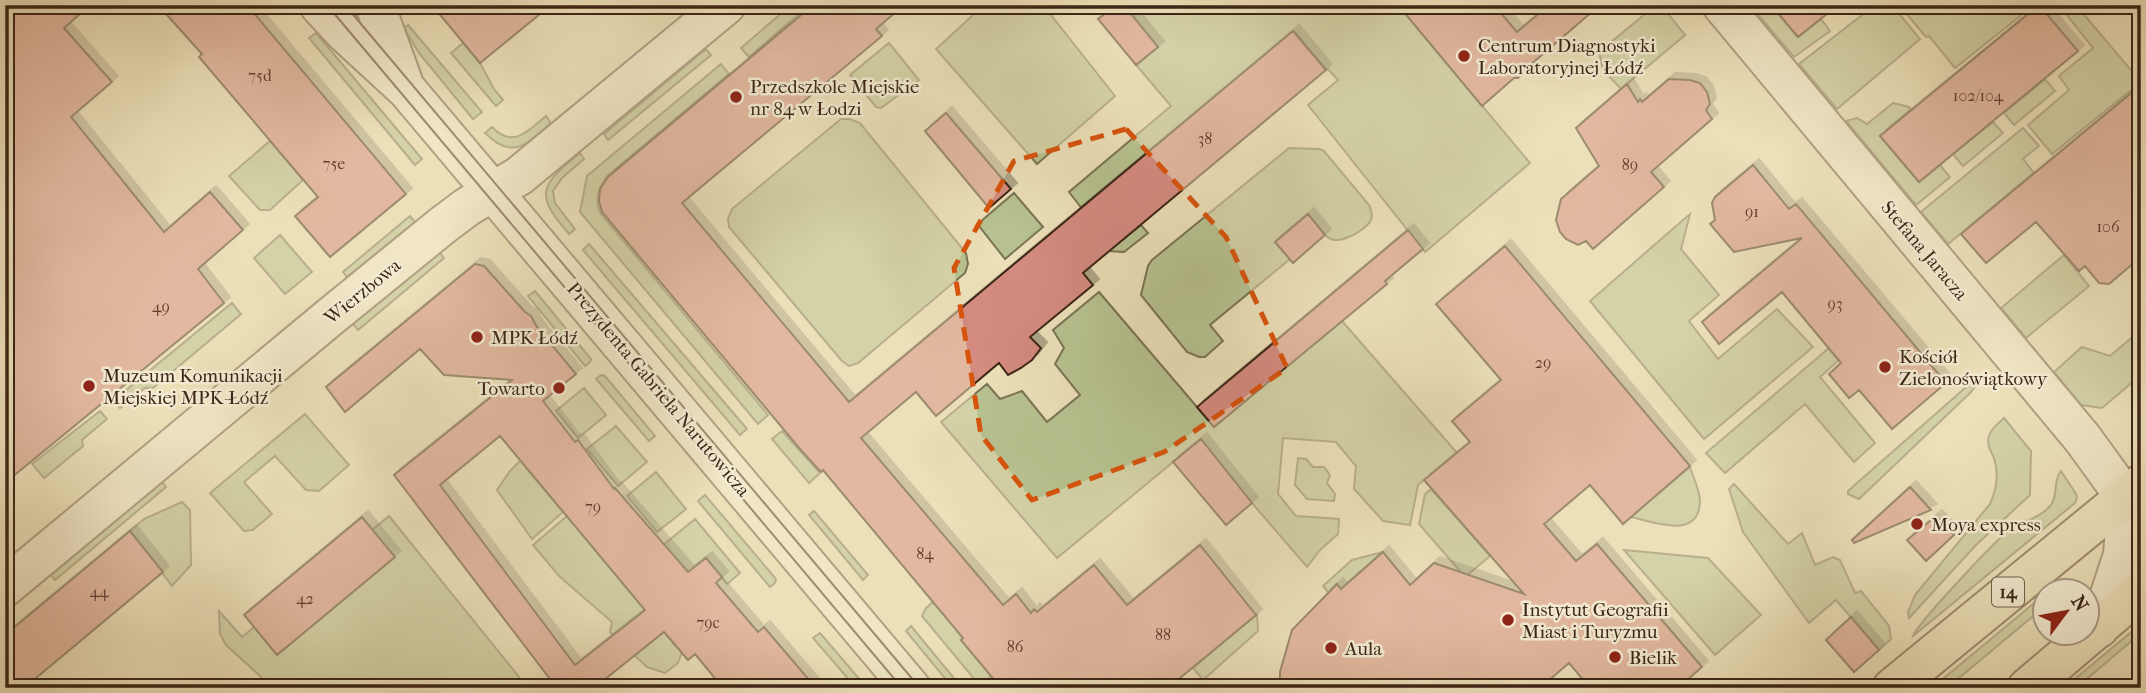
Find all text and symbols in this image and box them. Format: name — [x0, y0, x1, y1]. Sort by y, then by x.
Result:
place label: Centrum Diagnostyki Laboratoryjnej Łódź — [1478, 35, 1656, 79]
marker: Centrum Diagnostyki Laboratoryjnej Łódź — [1456, 48, 1472, 64]
house number: 75d — [248, 66, 272, 85]
place label: Przedszkole Miejskie nr 84 w Łodzi — [750, 76, 919, 120]
house number: 102/104 — [1953, 86, 2004, 105]
marker: Przedszkole Miejskie nr 84 w Łodzi — [728, 89, 744, 105]
house number: 38 — [1198, 129, 1212, 148]
house number: 75e — [323, 154, 345, 173]
house number: 89 — [1622, 155, 1638, 174]
street label: Stefana Jaracza — [1876, 196, 1972, 305]
house number: 91 — [1745, 202, 1759, 221]
house number: 106 — [2096, 217, 2120, 236]
street label: Wierzbowa — [319, 254, 405, 330]
street label: Prezydenta Gabriela Narutowicza — [562, 278, 754, 501]
house number: 93 — [1828, 294, 1842, 313]
house number: 49 — [152, 297, 170, 316]
place label: MPK Łódź — [491, 327, 578, 349]
marker: MPK Łódź — [469, 329, 485, 345]
place label: Kościół Zielonoświątkowy — [1899, 346, 2048, 390]
house number: 29 — [1535, 353, 1551, 372]
marker: Kościół Zielonoświątkowy — [1877, 359, 1893, 375]
place label: Muzeum Komunikacji Miejskiej MPK-Łódź — [103, 365, 283, 409]
marker: Muzeum Komunikacji Miejskiej MPK-Łódź — [81, 378, 97, 394]
place label: Towarto — [477, 378, 545, 400]
marker: Towarto — [551, 380, 567, 396]
house number: 79 — [585, 497, 601, 516]
place label: Moya express — [1931, 514, 2041, 536]
marker: Moya express — [1909, 516, 1925, 532]
house number: 84 — [916, 544, 934, 563]
road number: 14 — [1992, 578, 2024, 606]
north arrow — [2030, 578, 2100, 648]
house number: 44 — [90, 582, 109, 601]
house number: 42 — [296, 589, 314, 608]
text: N — [2066, 592, 2093, 616]
place label: Instytut Geografii Miast i Turyzmu — [1522, 599, 1669, 643]
marker: Instytut Geografii Miast i Turyzmu — [1500, 612, 1516, 628]
house number: 79c — [696, 613, 720, 632]
house number: 88 — [1155, 625, 1171, 644]
house number: 86 — [1007, 637, 1024, 656]
place label: Aula — [1344, 638, 1382, 660]
marker: Aula — [1323, 640, 1339, 656]
place label: Bielik — [1629, 647, 1677, 669]
marker: Bielik — [1607, 649, 1623, 665]

